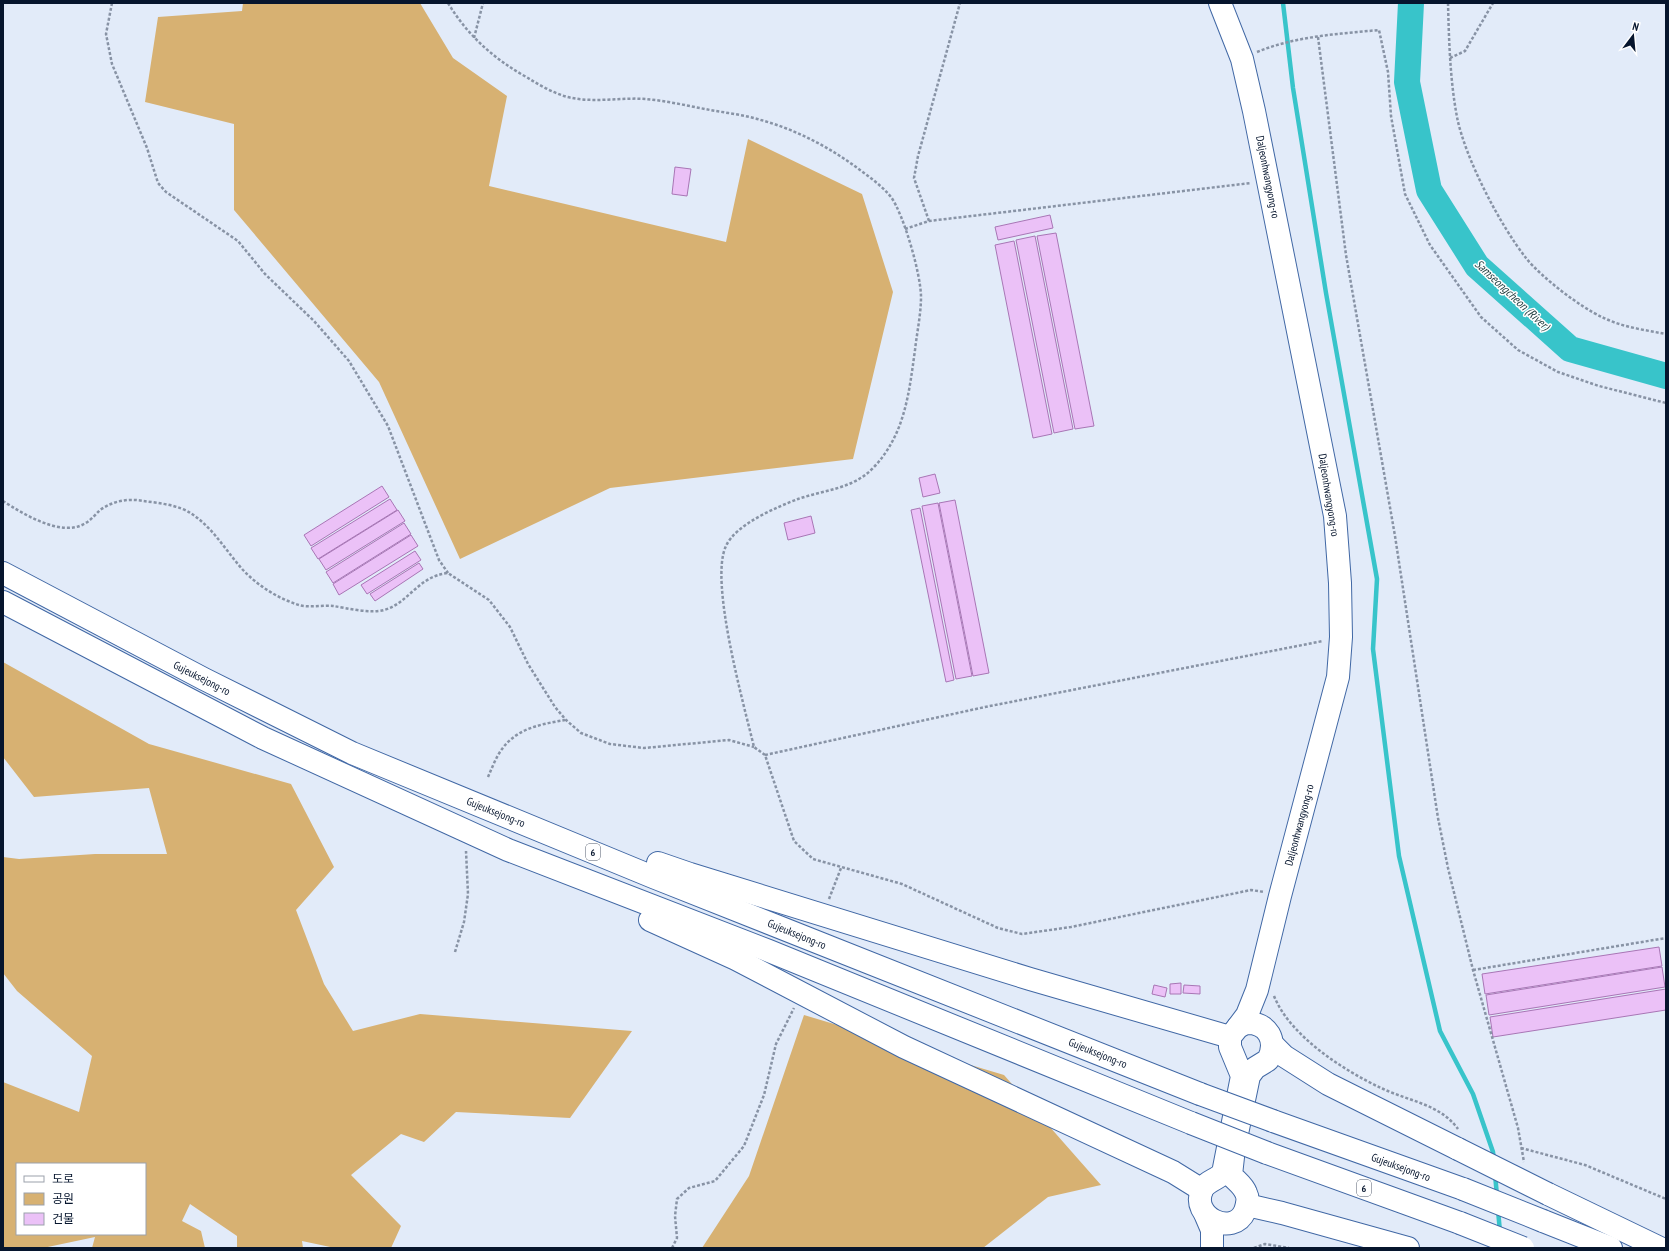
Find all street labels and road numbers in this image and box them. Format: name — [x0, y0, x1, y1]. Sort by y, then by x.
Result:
street label: Daljeonhwangyong-ro — [1253, 134, 1283, 220]
street label: Daljeonhwangyong-ro — [1316, 452, 1343, 538]
street label: Gujeuksejong-ro — [171, 658, 233, 698]
street label: Daljeonhwangyong-ro — [1281, 782, 1317, 867]
street label: Gujeuksejong-ro — [465, 794, 528, 830]
road number: 6 — [586, 844, 600, 860]
street label: Gujeuksejong-ro — [766, 916, 829, 952]
street label: Gujeuksejong-ro — [1067, 1035, 1130, 1071]
street label: Gujeuksejong-ro — [1369, 1150, 1433, 1184]
road number: 6 — [1357, 1180, 1371, 1196]

